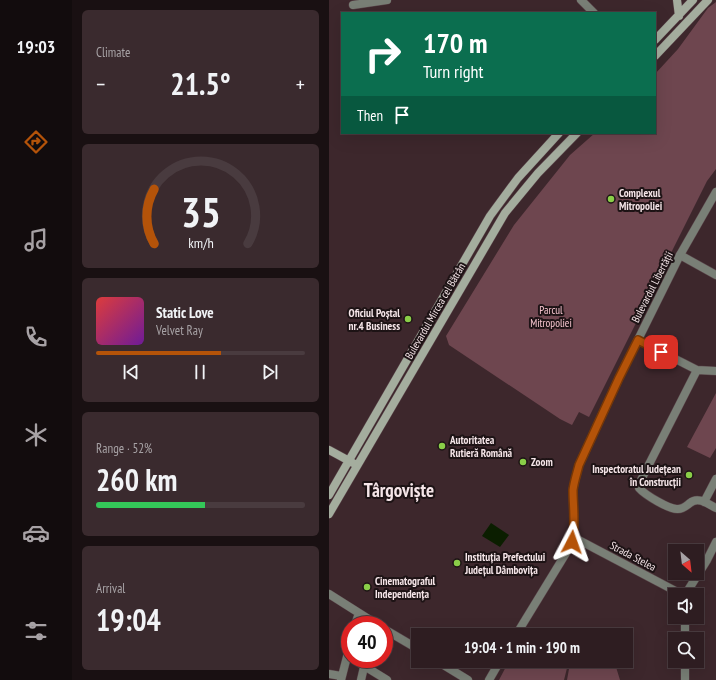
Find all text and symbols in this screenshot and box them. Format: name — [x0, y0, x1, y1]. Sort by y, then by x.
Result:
text: 170 m — [423, 24, 487, 61]
icon: right — [357, 28, 409, 80]
text: 19:03 — [17, 35, 55, 58]
text: Climate — [96, 44, 130, 61]
text: Turn right — [423, 60, 483, 83]
text: 21.5° — [170, 64, 231, 103]
text: − — [96, 70, 105, 98]
text: + — [296, 70, 305, 98]
icon: arrive — [391, 104, 413, 126]
text: Then — [357, 106, 383, 125]
icon: directions — [22, 128, 50, 156]
text: 35 — [181, 185, 220, 238]
place label: Complexul Mitropoliei — [619, 186, 663, 213]
marker: Complexul Mitropoliei — [606, 194, 616, 204]
icon: music — [22, 226, 50, 254]
text: km/h — [188, 233, 213, 252]
street label: Bulevardul Libertății — [628, 249, 676, 325]
street label: Bulevardul Mircea cel Bătrân — [402, 260, 468, 361]
text: Static Love — [156, 303, 214, 322]
park label: Parcul Mitropoliei — [530, 303, 572, 330]
place label: Oficiul Poștal nr.4 Business — [349, 306, 400, 333]
marker: Oficiul Poștal nr.4 Business — [403, 314, 413, 324]
text: Velvet Ray — [156, 322, 203, 339]
icon: phone — [22, 323, 50, 351]
pin — [644, 335, 678, 369]
icon: arrive — [650, 341, 672, 363]
icon: previous — [120, 361, 142, 383]
icon: pause — [189, 361, 211, 383]
icon: next — [259, 361, 281, 383]
icon: climate — [22, 421, 50, 449]
place label: Autoritatea Rutieră Română — [449, 433, 513, 460]
text: Range · 52% — [96, 440, 152, 457]
marker: Autoritatea Rutieră Română — [437, 441, 447, 451]
place label: Zoom — [531, 455, 553, 469]
marker: Zoom — [518, 457, 528, 467]
text: 260 km — [96, 460, 177, 499]
place label: Inspectoratul Județean în Construcții — [592, 462, 682, 489]
marker: Inspectoratul Județean în Construcții — [684, 470, 694, 480]
district label: Târgoviște — [364, 478, 434, 503]
icon: car — [22, 519, 50, 547]
position arrow — [551, 521, 593, 563]
street label: Strada Stelea — [607, 538, 659, 574]
north arrow — [668, 544, 704, 580]
map controls — [668, 544, 704, 668]
place label: Instituția Prefectului Județul Dâmbovița — [464, 550, 546, 577]
marker: Instituția Prefectului Județul Dâmbovița — [452, 558, 462, 568]
place label: Cinematograful Independența — [375, 574, 436, 601]
text: Arrival — [96, 580, 125, 597]
marker: Cinematograful Independența — [362, 582, 372, 592]
button: sound — [668, 588, 704, 624]
text: 19:04 — [96, 600, 161, 639]
speed limit sign: 40 — [341, 616, 393, 668]
icon: filters — [22, 617, 50, 645]
button: search — [668, 632, 704, 668]
text: 19:04 · 1 min · 190 m — [464, 638, 580, 657]

